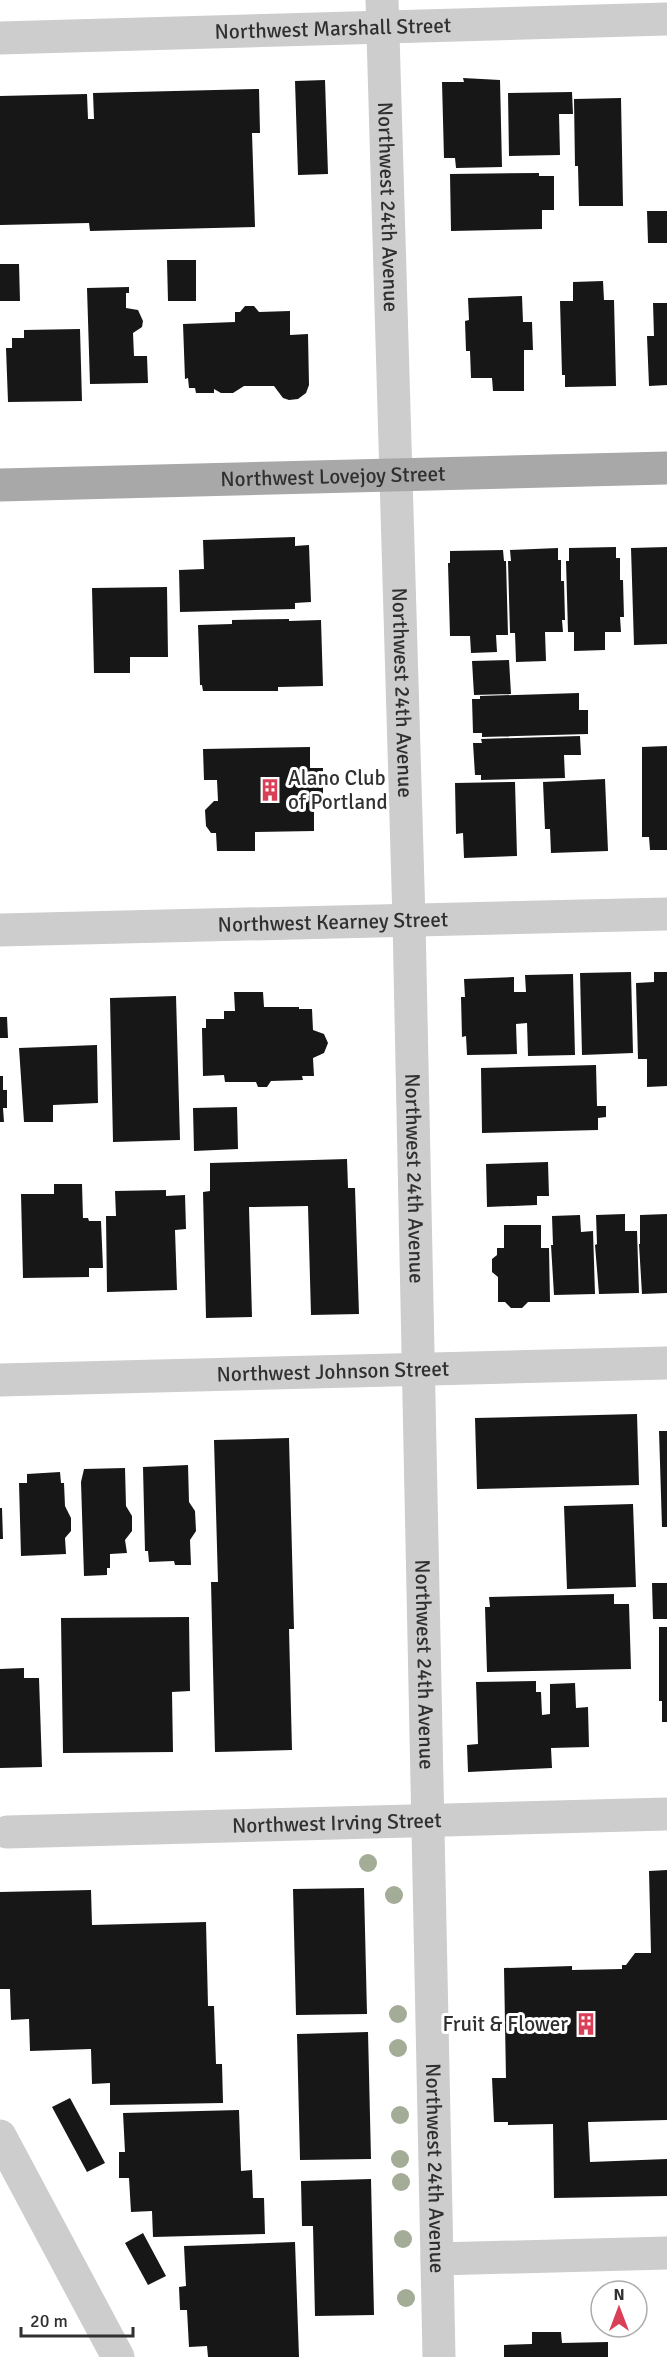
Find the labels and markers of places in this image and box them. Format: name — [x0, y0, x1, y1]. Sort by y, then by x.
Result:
place label: Alano Club of Portland — [288, 765, 388, 815]
building icon: Alano Club of Portland — [257, 777, 283, 803]
place label: Fruit & Flower — [442, 2011, 568, 2037]
building icon: Fruit & Flower — [573, 2011, 599, 2037]

